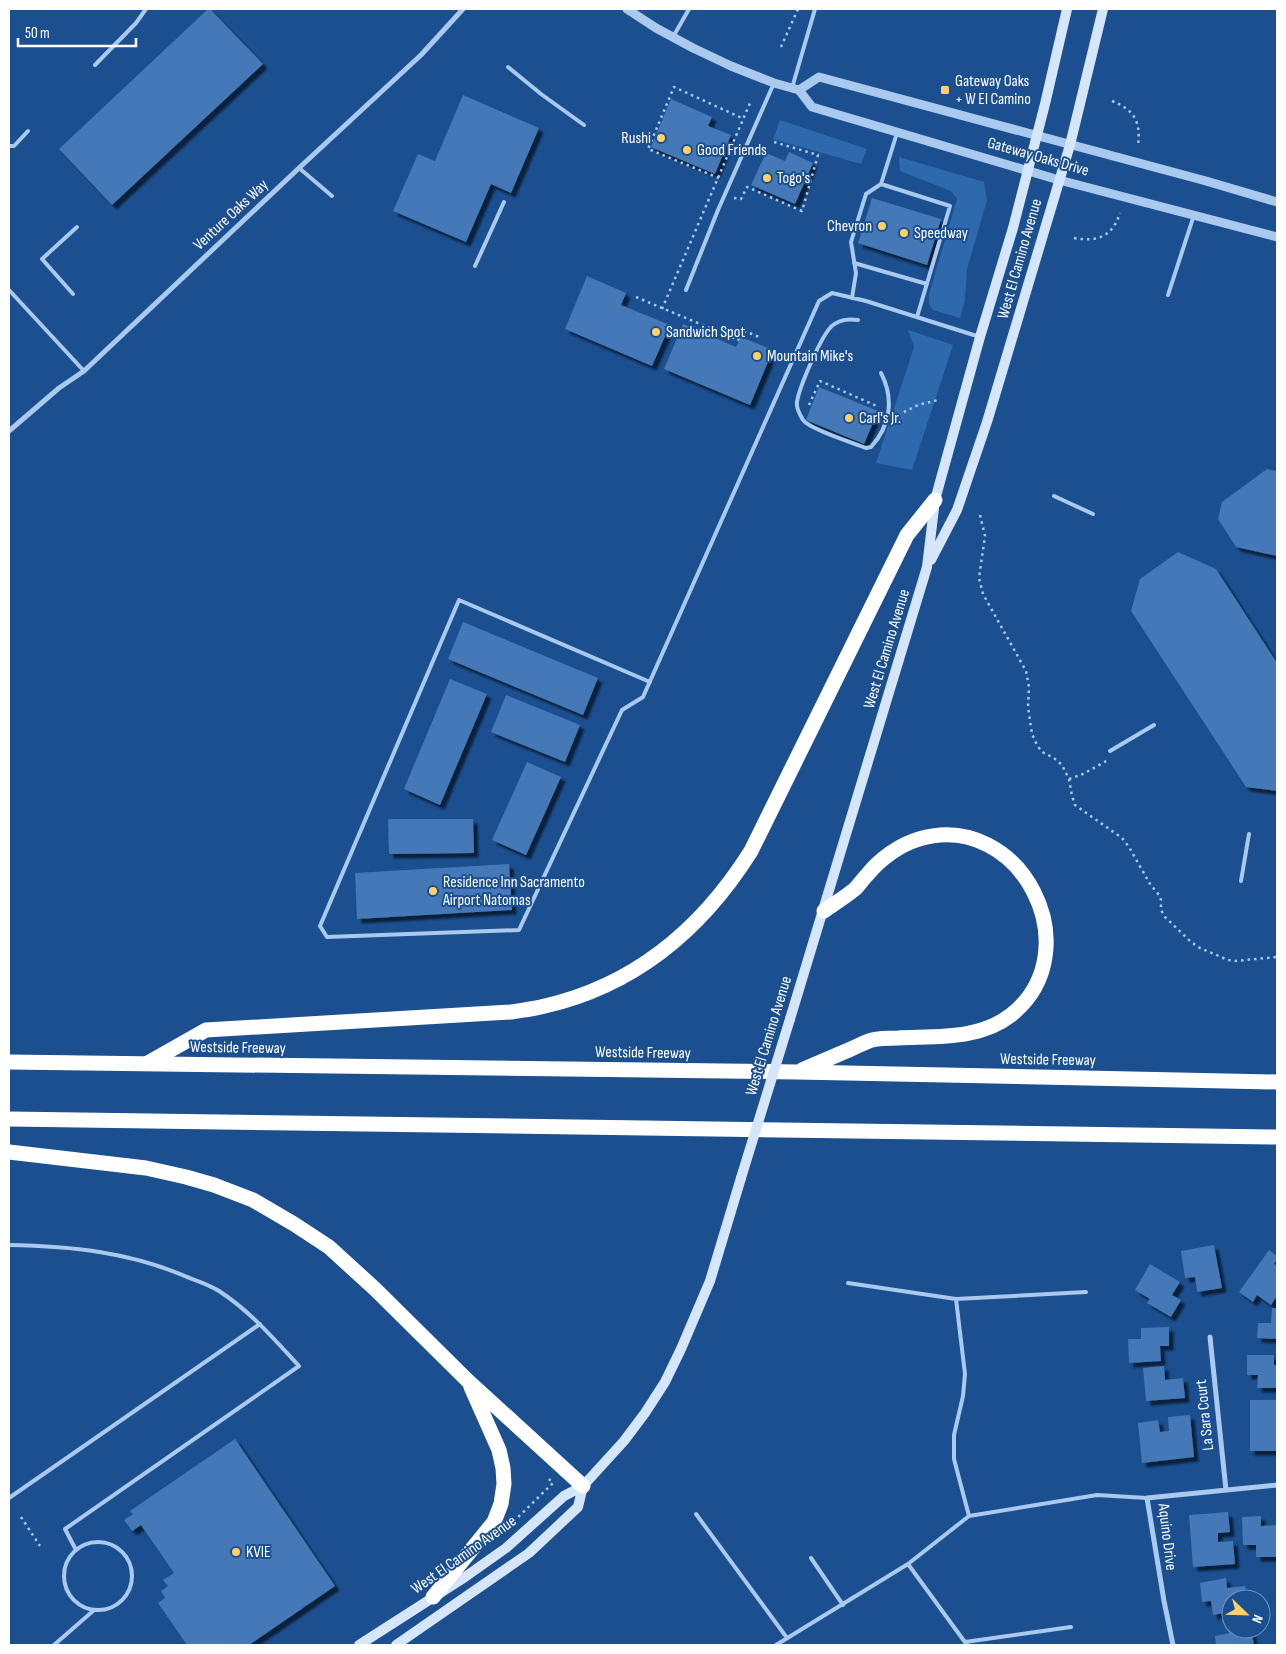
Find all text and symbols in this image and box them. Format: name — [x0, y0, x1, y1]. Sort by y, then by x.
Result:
scale bar — [18, 15, 135, 47]
text: 50 m — [25, 24, 50, 43]
place label: Gateway Oaks + W El Camino — [955, 72, 1031, 109]
marker: Gateway Oaks + W El Camino — [939, 84, 951, 96]
place label: Rushi — [621, 129, 651, 148]
marker: Rushi — [655, 132, 667, 144]
street label: Gateway Oaks Drive — [985, 133, 1091, 181]
place label: Good Friends — [697, 141, 767, 160]
marker: Good Friends — [681, 144, 693, 156]
place label: Togo's — [777, 169, 811, 188]
marker: Togo's — [761, 172, 773, 184]
street label: Venture Oaks Way — [190, 176, 272, 254]
street label: West El Camino Avenue — [994, 197, 1046, 321]
place label: Chevron — [827, 217, 872, 236]
marker: Chevron — [876, 220, 888, 232]
place label: Speedway — [914, 224, 968, 243]
marker: Speedway — [898, 227, 910, 239]
place label: Sandwich Spot — [666, 323, 745, 342]
marker: Sandwich Spot — [650, 326, 662, 338]
place label: Mountain Mike's — [767, 347, 853, 366]
marker: Mountain Mike's — [751, 350, 763, 362]
place label: Carl's Jr. — [859, 409, 901, 428]
marker: Carl's Jr. — [843, 412, 855, 424]
street label: West El Camino Avenue — [860, 587, 914, 711]
place label: Residence Inn Sacramento Airport Natomas — [442, 873, 585, 910]
marker: Residence Inn Sacramento Airport Natomas — [427, 885, 439, 897]
street label: West El Camino Avenue — [742, 974, 796, 1098]
street label: Westside Freeway — [190, 1038, 286, 1058]
street label: Westside Freeway — [595, 1043, 691, 1063]
street label: Westside Freeway — [1000, 1050, 1096, 1070]
street label: La Sara Court — [1192, 1378, 1218, 1451]
street label: Aquino Drive — [1153, 1501, 1181, 1572]
street label: West El Camino Avenue — [408, 1512, 520, 1598]
place label: KVIE — [246, 1543, 271, 1562]
marker: KVIE — [230, 1546, 242, 1558]
north arrow — [1221, 1589, 1271, 1639]
text: N — [1248, 1612, 1267, 1626]

